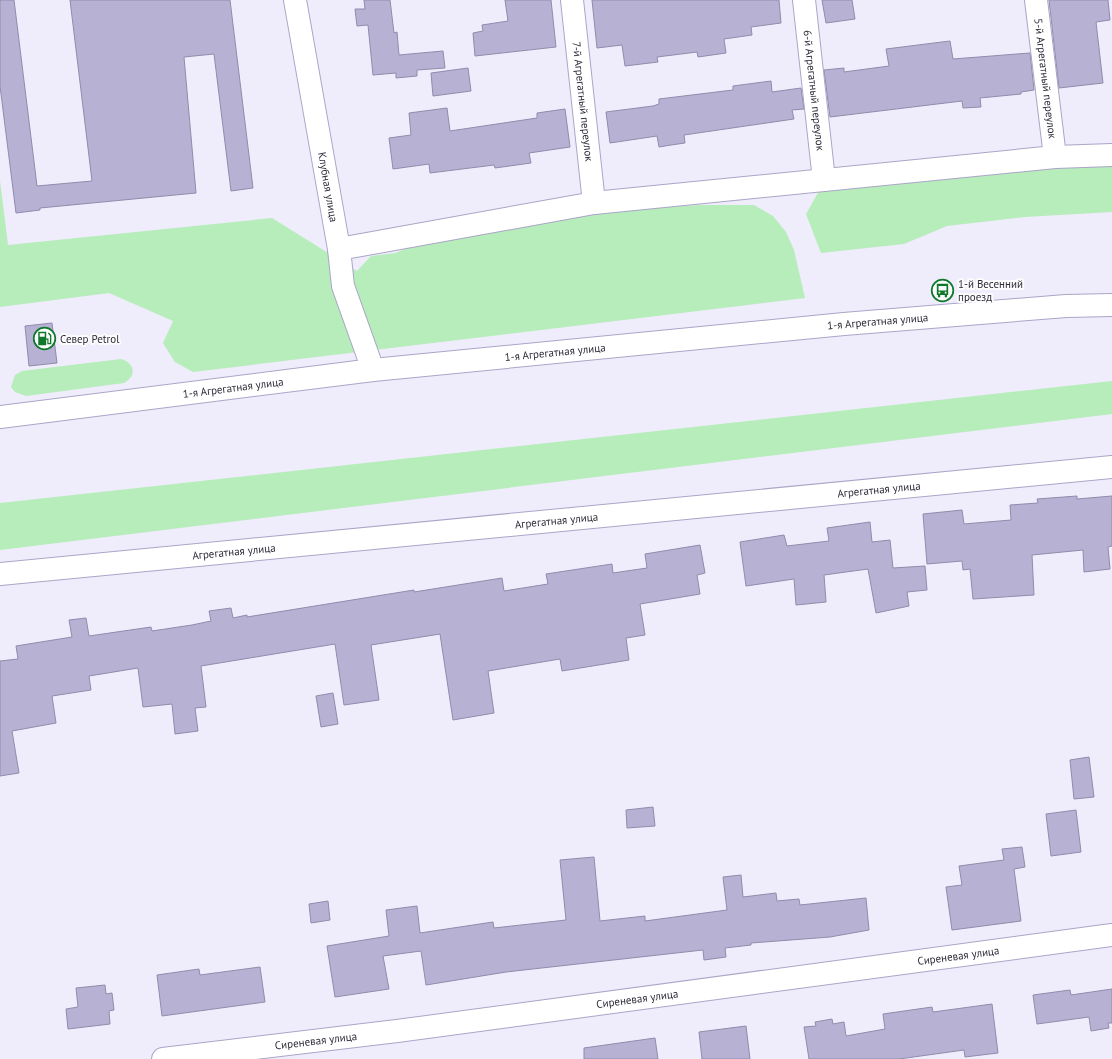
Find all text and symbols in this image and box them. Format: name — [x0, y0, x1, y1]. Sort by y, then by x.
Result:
street label: 5-й Агрегатный переулок — [1031, 17, 1060, 140]
street label: 6-й Агрегатный переулок — [800, 29, 828, 152]
street label: 7-й Агрегатный переулок — [570, 41, 597, 163]
street label: Клубная улица — [315, 151, 341, 223]
bus stop icon: 1-й Весенний проезд — [930, 277, 956, 303]
place label: 1-й Весенний проезд — [958, 277, 1023, 304]
street label: 1-я Агрегатная улица — [827, 310, 929, 333]
fuel station icon: Север Petrol — [31, 326, 57, 352]
place label: Север Petrol — [60, 332, 120, 346]
street label: 1-я Агрегатная улица — [504, 340, 606, 364]
street label: 1-я Агрегатная улица — [182, 374, 284, 401]
street label: Агрегатная улица — [837, 478, 921, 500]
street label: Агрегатная улица — [514, 509, 599, 531]
street label: Агрегатная улица — [192, 541, 276, 562]
street label: Сиреневая улица — [916, 943, 1000, 968]
street label: Сиреневая улица — [595, 986, 679, 1011]
street label: Сиреневая улица — [274, 1029, 358, 1053]

